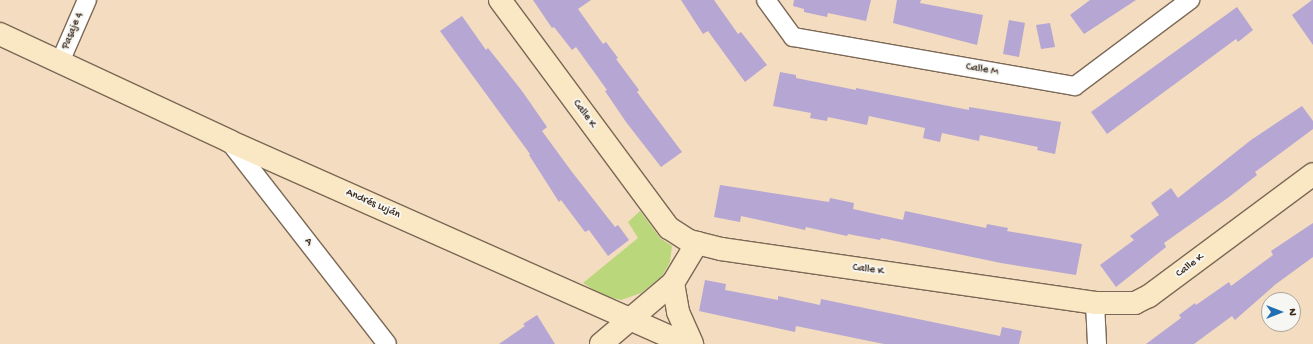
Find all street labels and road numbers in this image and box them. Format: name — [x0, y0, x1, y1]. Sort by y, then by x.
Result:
street label: Pasaje 4 — [59, 10, 87, 52]
street label: Calle M — [965, 61, 999, 79]
street label: Calle K — [569, 97, 599, 131]
street label: Andrés Luján — [344, 186, 402, 222]
street label: A — [301, 235, 315, 249]
street label: Calle K — [1174, 251, 1206, 281]
street label: Calle K — [852, 261, 884, 279]

